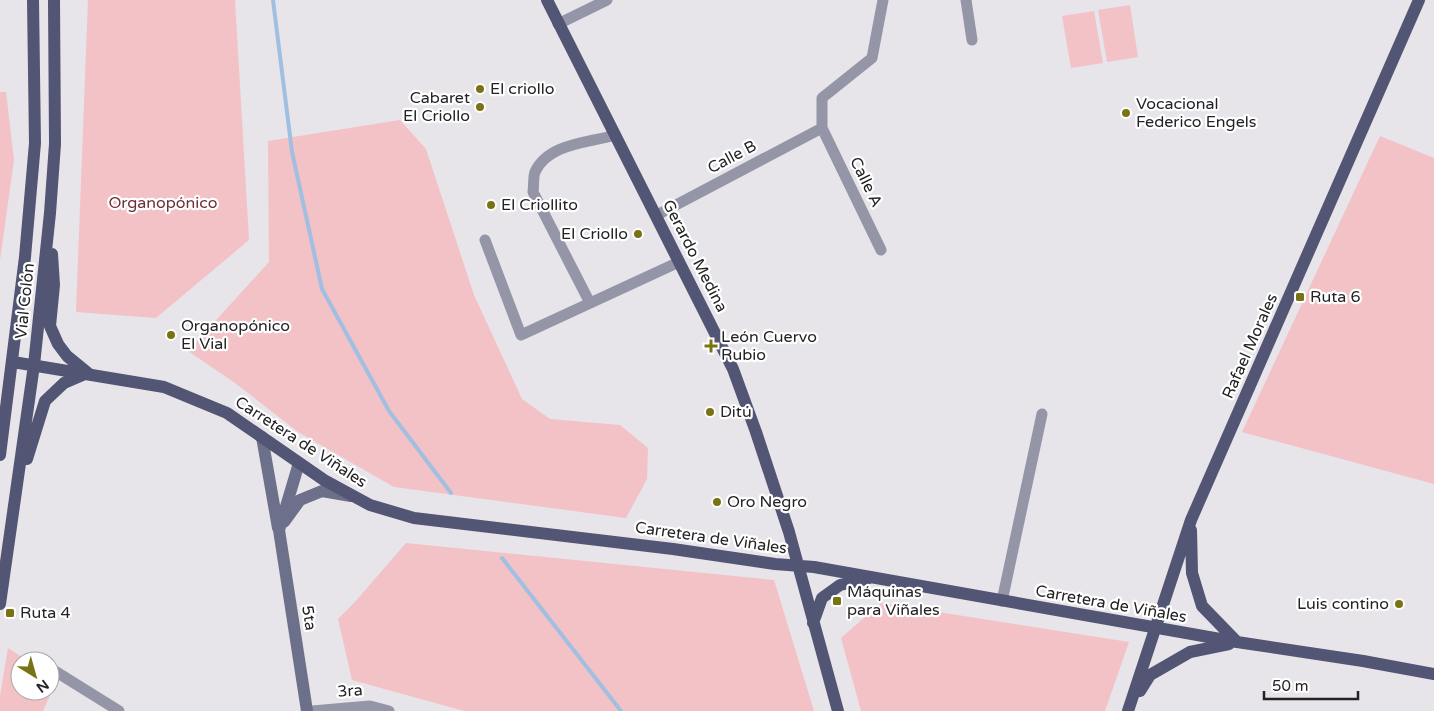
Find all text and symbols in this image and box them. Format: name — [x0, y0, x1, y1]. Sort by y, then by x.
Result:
place label: El criollo — [490, 79, 554, 99]
marker: El criollo — [474, 83, 486, 95]
place label: Cabaret El Criollo — [403, 88, 470, 126]
place label: Vocacional Federico Engels — [1136, 94, 1256, 132]
marker: Cabaret El Criollo — [474, 101, 486, 113]
marker: Vocacional Federico Engels — [1120, 107, 1132, 119]
street label: Calle B — [704, 136, 760, 178]
street label: Calle A — [845, 154, 887, 210]
park label: Organopónico — [108, 193, 218, 213]
place label: El Criollito — [501, 195, 578, 215]
street label: Gerardo Medina — [658, 197, 732, 315]
marker: El Criollito — [485, 199, 497, 211]
place label: El Criollo — [561, 224, 628, 244]
marker: El Criollo — [632, 228, 644, 240]
street label: Vial Colón — [11, 262, 39, 340]
place label: Ruta 6 — [1310, 287, 1360, 307]
street label: Rafael Morales — [1218, 290, 1282, 402]
marker: Ruta 6 — [1294, 291, 1306, 303]
place label: Organopónico El Vial — [181, 316, 290, 354]
place label: León Cuervo Rubio — [721, 327, 817, 365]
marker: Organopónico El Vial — [165, 329, 177, 341]
marker: León Cuervo Rubio — [705, 340, 717, 352]
street label: Carretera de Viñales — [231, 392, 371, 492]
place label: Ditú — [720, 402, 752, 422]
marker: Ditú — [704, 406, 716, 418]
place label: Oro Negro — [727, 492, 807, 512]
marker: Oro Negro — [711, 496, 723, 508]
street label: Carretera de Viñales — [634, 517, 788, 559]
street label: Carretera de Viñales — [1034, 581, 1188, 627]
place label: Máquinas para Viñales — [847, 582, 940, 620]
place label: Luis contino — [1297, 594, 1389, 614]
marker: Máquinas para Viñales — [831, 595, 843, 607]
marker: Luis contino — [1393, 598, 1405, 610]
place label: Ruta 4 — [20, 603, 70, 623]
street label: 5ta — [297, 604, 321, 632]
marker: Ruta 4 — [4, 607, 16, 619]
north arrow — [10, 651, 60, 701]
scale bar — [1264, 668, 1358, 700]
text: N — [33, 676, 52, 696]
text: 50 m — [1272, 677, 1309, 695]
street label: 3ra — [337, 680, 363, 702]

